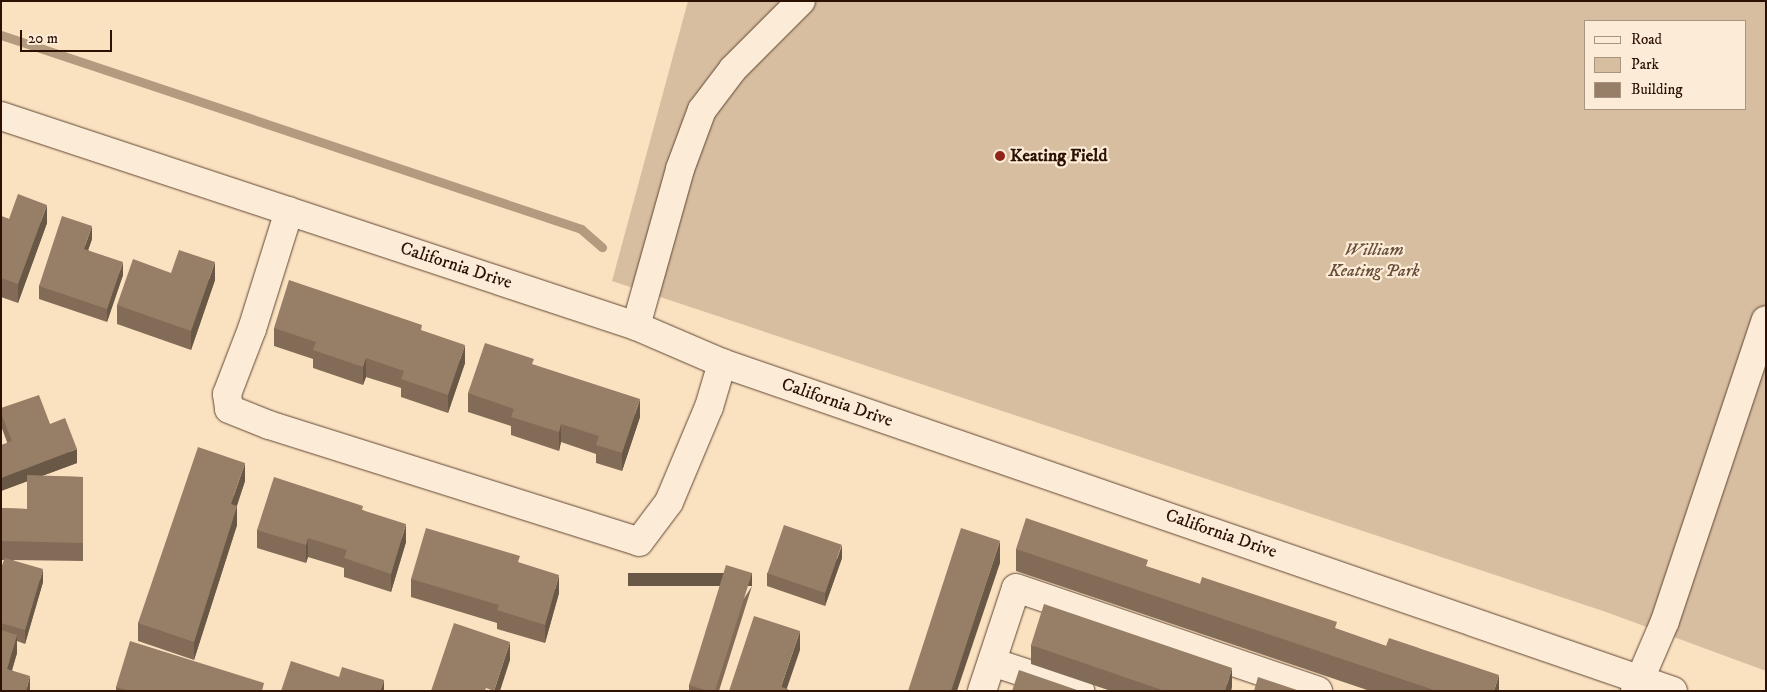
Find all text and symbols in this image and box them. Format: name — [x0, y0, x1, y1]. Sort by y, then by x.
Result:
scale bar — [22, 20, 115, 52]
legend — [1584, 20, 1747, 110]
text: 20 m — [28, 29, 58, 48]
text: Road — [1631, 30, 1662, 49]
text: Park — [1631, 55, 1659, 74]
text: Building — [1631, 80, 1683, 99]
place label: Keating Field — [1010, 145, 1107, 167]
marker: Keating Field — [994, 150, 1006, 162]
street label: California Drive — [397, 238, 515, 294]
park label: William Keating Park — [1328, 240, 1420, 282]
street label: California Drive — [778, 374, 896, 432]
street label: California Drive — [1162, 505, 1280, 563]

